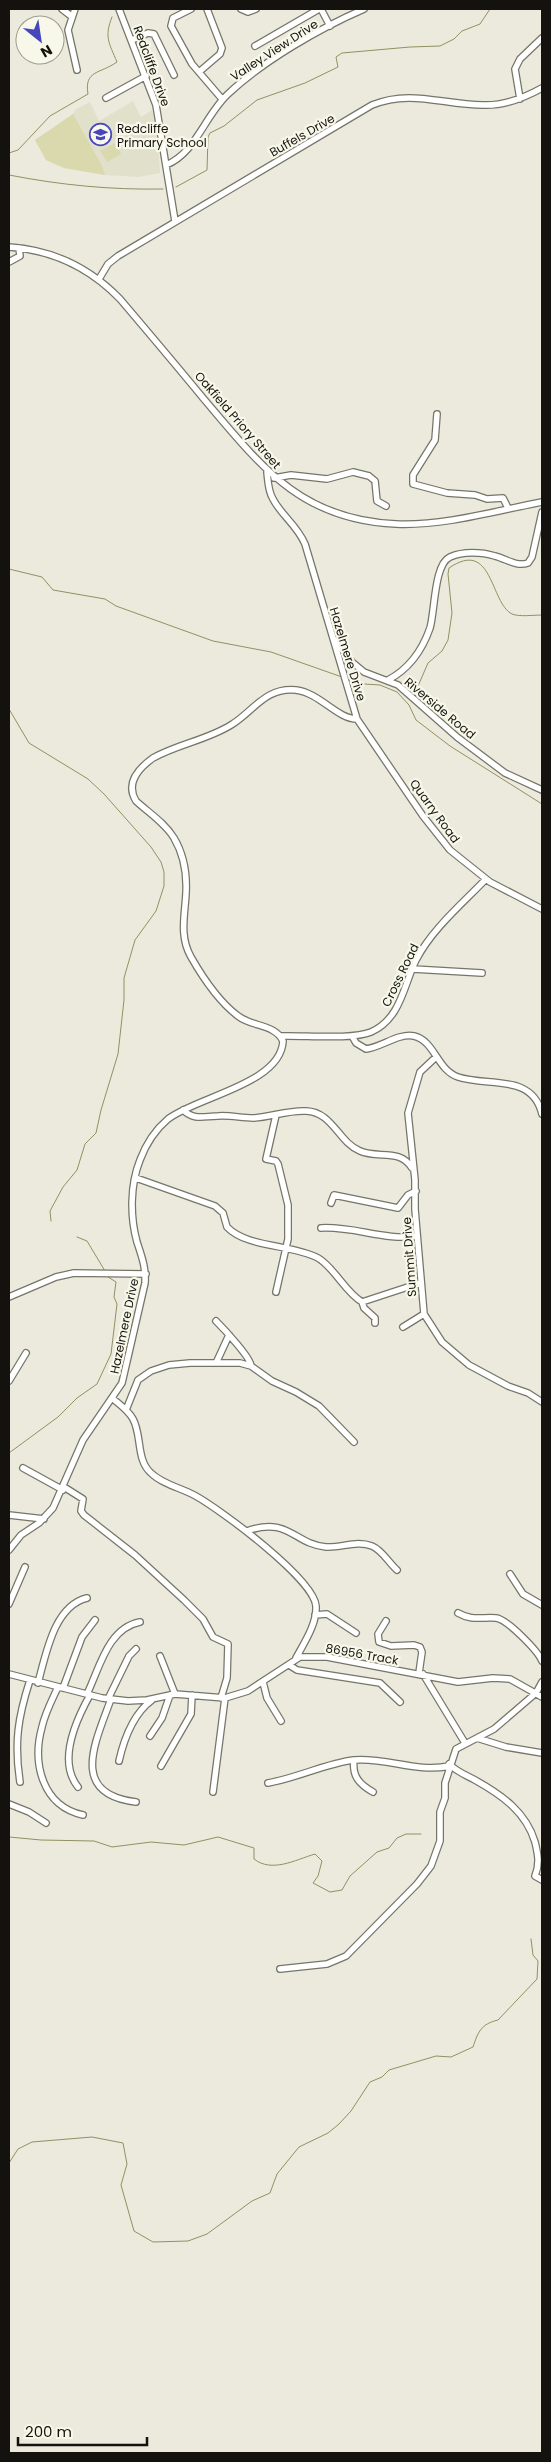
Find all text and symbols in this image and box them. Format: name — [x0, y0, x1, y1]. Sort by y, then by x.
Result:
north arrow — [15, 15, 65, 65]
street label: Valley View Drive — [227, 15, 321, 85]
street label: Redcliffe Drive — [130, 23, 174, 109]
text: N — [37, 40, 56, 63]
street label: Buffels Drive — [266, 109, 338, 161]
place label: Redcliffe Primary School — [117, 120, 207, 151]
school or university icon: Redcliffe Primary School — [89, 123, 113, 147]
street label: Oakfield Priory Street — [191, 368, 285, 472]
street label: Hazelmere Drive — [326, 605, 370, 703]
street label: Riverside Road — [401, 673, 479, 743]
street label: Quarry Road — [406, 776, 464, 846]
street label: Cross Road — [377, 941, 423, 1009]
street label: Summit Drive — [398, 1216, 420, 1298]
street label: Hazelmere Drive — [106, 1277, 142, 1375]
street label: 86956 Track — [324, 1639, 401, 1669]
scale bar — [18, 2414, 146, 2446]
text: 200 m — [25, 2421, 72, 2442]

